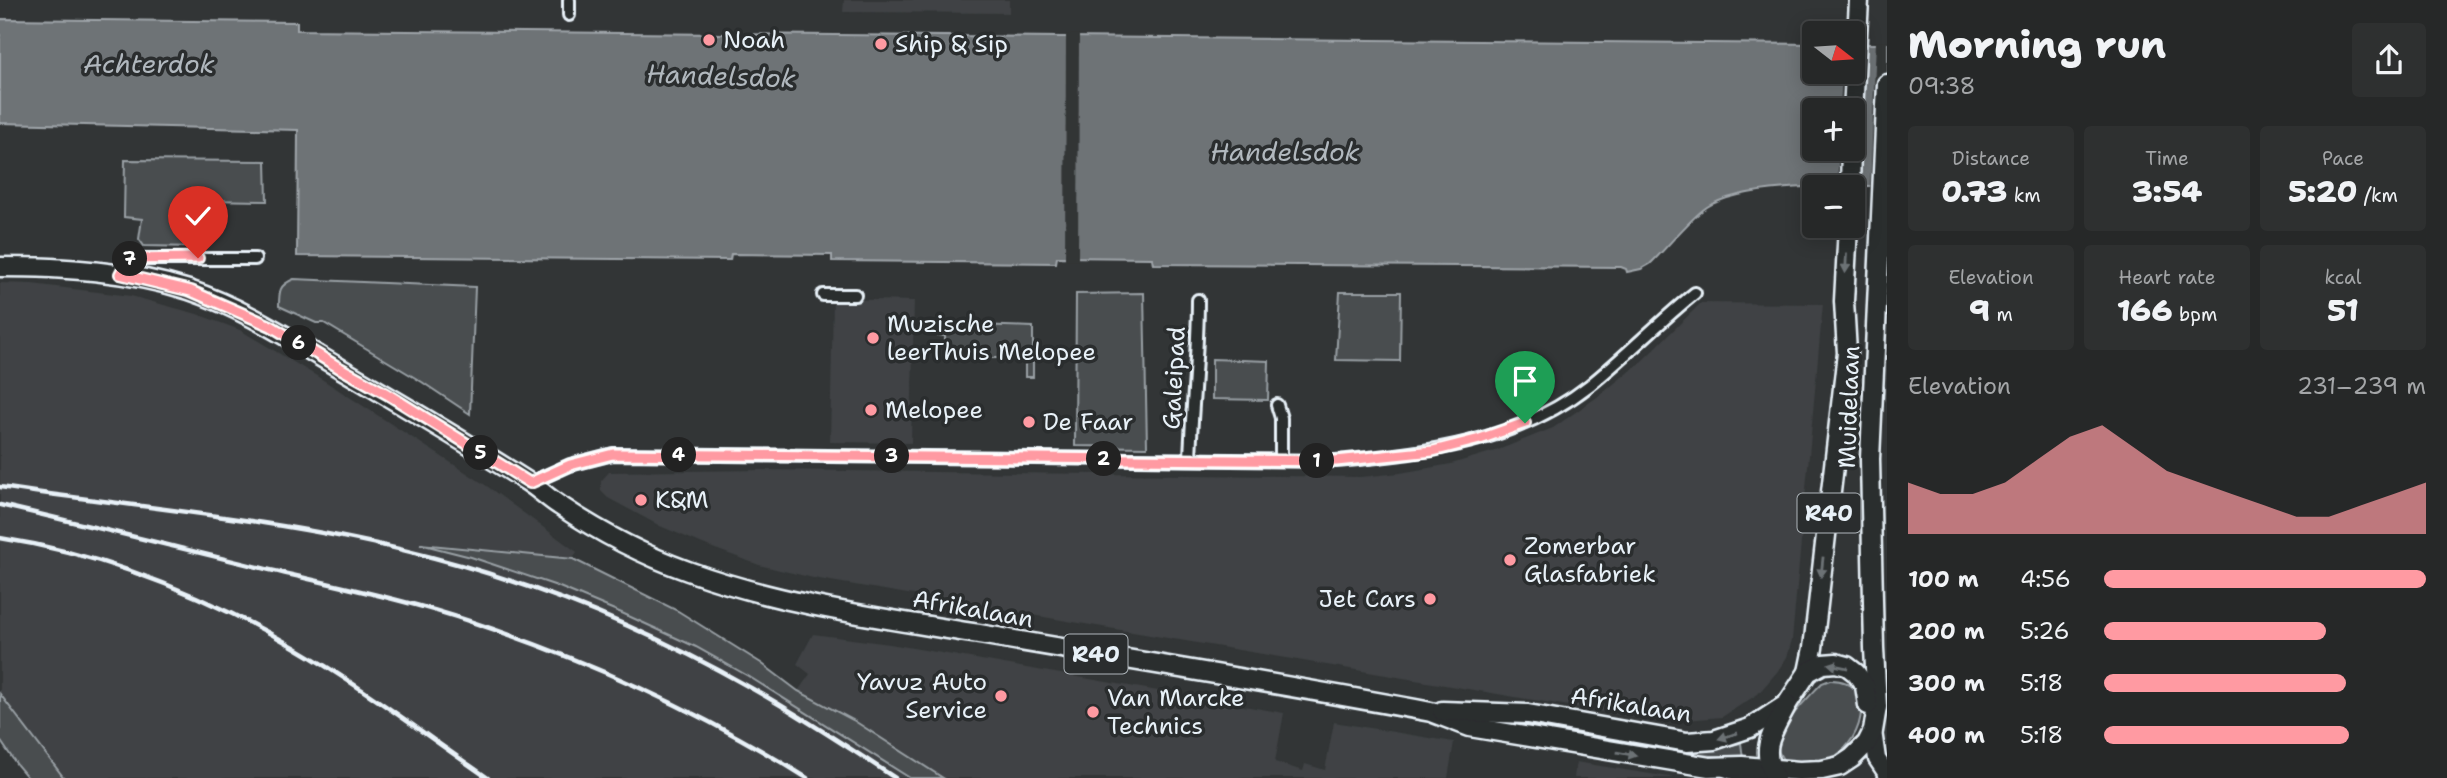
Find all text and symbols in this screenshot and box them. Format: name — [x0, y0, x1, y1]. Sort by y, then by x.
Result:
text: Morning run — [1908, 19, 2166, 70]
north arrow — [1802, 21, 1866, 84]
map controls — [1802, 21, 1865, 238]
button: share — [2352, 23, 2426, 97]
place label: Noah — [723, 24, 785, 56]
place label: Ship & Sip — [895, 28, 1008, 60]
marker: Noah — [701, 32, 717, 48]
marker: Ship & Sip — [873, 36, 889, 52]
water label: Achterdok — [83, 46, 215, 81]
water label: Handelsdok — [646, 55, 796, 96]
text: 09:38 — [1908, 71, 1976, 101]
button: + — [1802, 98, 1865, 161]
water label: Handelsdok — [1210, 134, 1360, 169]
text: Distance — [1952, 146, 2030, 171]
text: Time — [2145, 146, 2189, 171]
text: Pace — [2322, 146, 2364, 171]
text: 0.73 — [1941, 171, 2007, 212]
text: 3:54 — [2132, 171, 2202, 212]
text: 5:20 — [2288, 171, 2357, 212]
button: − — [1802, 175, 1865, 238]
text: km — [2007, 183, 2041, 208]
text: /km — [2357, 183, 2398, 208]
pin — [168, 186, 228, 258]
icon: check — [179, 197, 217, 235]
pin: 7 — [113, 242, 148, 276]
text: 7 — [123, 246, 136, 271]
one-way arrow — [1841, 252, 1852, 274]
text: Elevation — [1948, 265, 2034, 290]
text: Heart rate — [2119, 265, 2215, 290]
text: kcal — [2325, 265, 2361, 290]
text: 9 — [1969, 290, 1990, 331]
text: 166 — [2117, 290, 2173, 331]
text: 51 — [2327, 290, 2359, 331]
text: m — [1990, 302, 2013, 327]
text: bpm — [2173, 302, 2217, 327]
place label: Muzische leerThuis Melopee — [887, 308, 1096, 368]
pin: 6 — [282, 326, 316, 360]
street label: Galeipad — [1155, 326, 1193, 430]
text: 6 — [292, 330, 305, 355]
marker: Muzische leerThuis Melopee — [865, 330, 881, 346]
street label: Muidelaan — [1831, 345, 1867, 469]
pin — [1495, 351, 1555, 423]
icon: arrive — [1506, 362, 1544, 400]
text: Elevation — [1908, 371, 2011, 401]
text: 231–239 m — [2297, 371, 2426, 401]
place label: Melopee — [885, 394, 983, 426]
marker: Melopee — [863, 402, 879, 418]
place label: De Faar — [1043, 406, 1133, 438]
marker: De Faar — [1021, 414, 1037, 430]
pin: 5 — [463, 435, 498, 470]
pin: 4 — [662, 438, 696, 472]
pin: 3 — [874, 438, 910, 474]
text: 5 — [475, 440, 486, 465]
text: 4 — [672, 442, 685, 467]
pin: 2 — [1086, 442, 1122, 476]
text: 3 — [885, 443, 898, 468]
pin: 1 — [1300, 444, 1334, 478]
text: 2 — [1097, 446, 1110, 471]
text: 1 — [1312, 448, 1321, 473]
place label: K&M — [655, 484, 708, 516]
marker: K&M — [633, 492, 649, 508]
road number: R40 — [1798, 494, 1860, 533]
place label: Zomerbar Glasfabriek — [1524, 530, 1656, 590]
marker: Zomerbar Glasfabriek — [1502, 552, 1518, 568]
one-way arrow — [1817, 556, 1828, 578]
text: 100 m — [1908, 564, 1979, 594]
text: 4:56 — [2020, 564, 2071, 594]
street label: Afrikalaan — [910, 583, 1036, 635]
place label: Jet Cars — [1319, 583, 1416, 615]
marker: Jet Cars — [1422, 591, 1438, 607]
text: 200 m — [1908, 616, 1985, 646]
text: 5:26 — [2020, 616, 2070, 646]
road number: R40 — [1064, 634, 1128, 674]
one-way arrow — [1827, 660, 1849, 671]
place label: Yavuz Auto Service — [857, 666, 987, 726]
text: 300 m — [1908, 668, 1985, 698]
text: 5:18 — [2020, 668, 2063, 698]
street label: Afrikalaan — [1568, 680, 1694, 730]
place label: Van Marcke Technics — [1107, 682, 1245, 742]
marker: Yavuz Auto Service — [993, 688, 1009, 704]
marker: Van Marcke Technics — [1085, 704, 1101, 720]
text: 400 m — [1908, 720, 1985, 750]
text: 5:18 — [2020, 720, 2063, 750]
one-way arrow — [1717, 731, 1738, 741]
one-way arrow — [1616, 748, 1638, 759]

